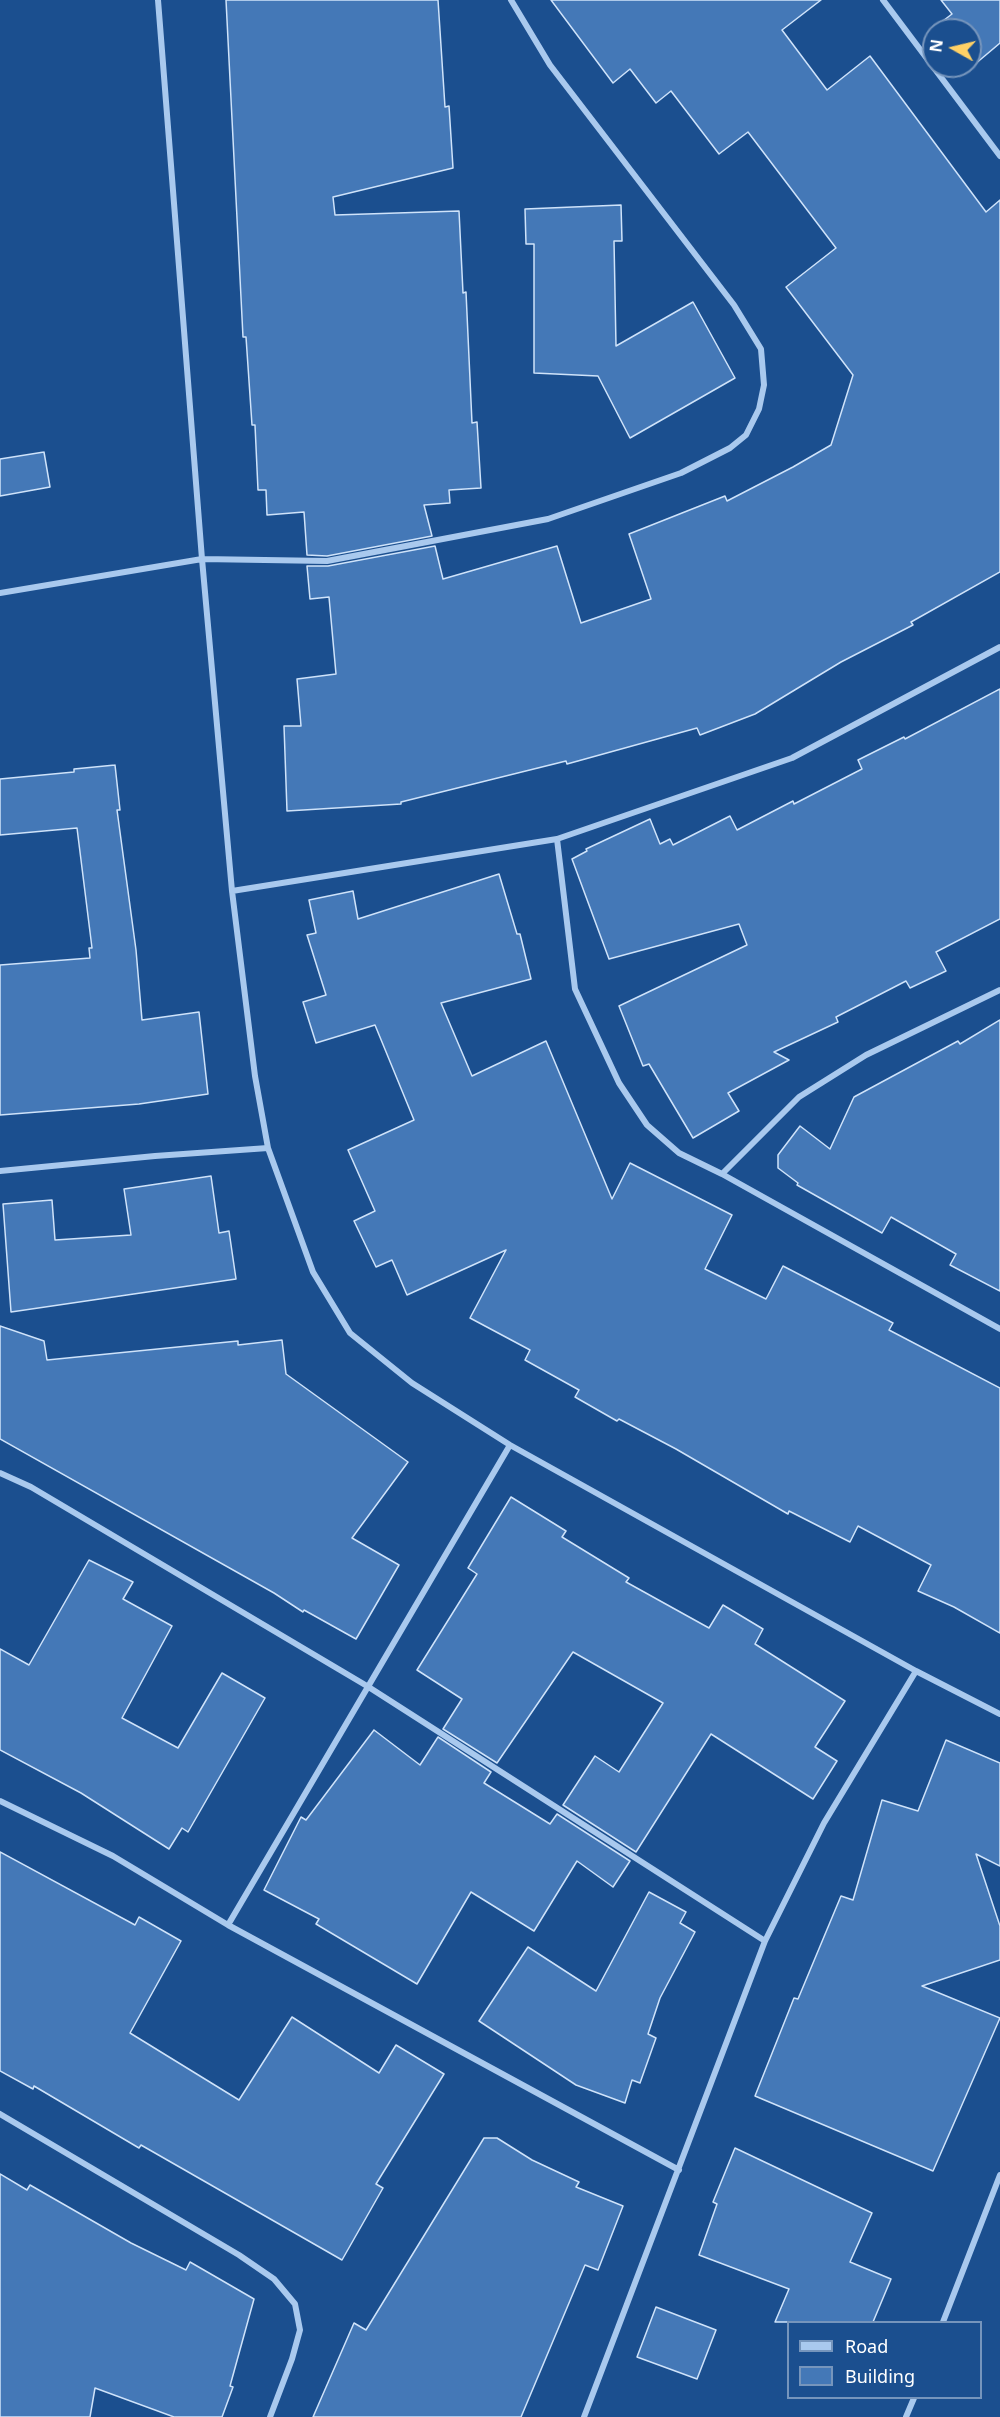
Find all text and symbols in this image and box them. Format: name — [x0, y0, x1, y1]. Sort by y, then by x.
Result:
north arrow — [922, 18, 982, 78]
text: N — [924, 38, 948, 54]
legend — [787, 2321, 982, 2399]
text: Road — [845, 2334, 888, 2358]
text: Building — [845, 2364, 915, 2388]

